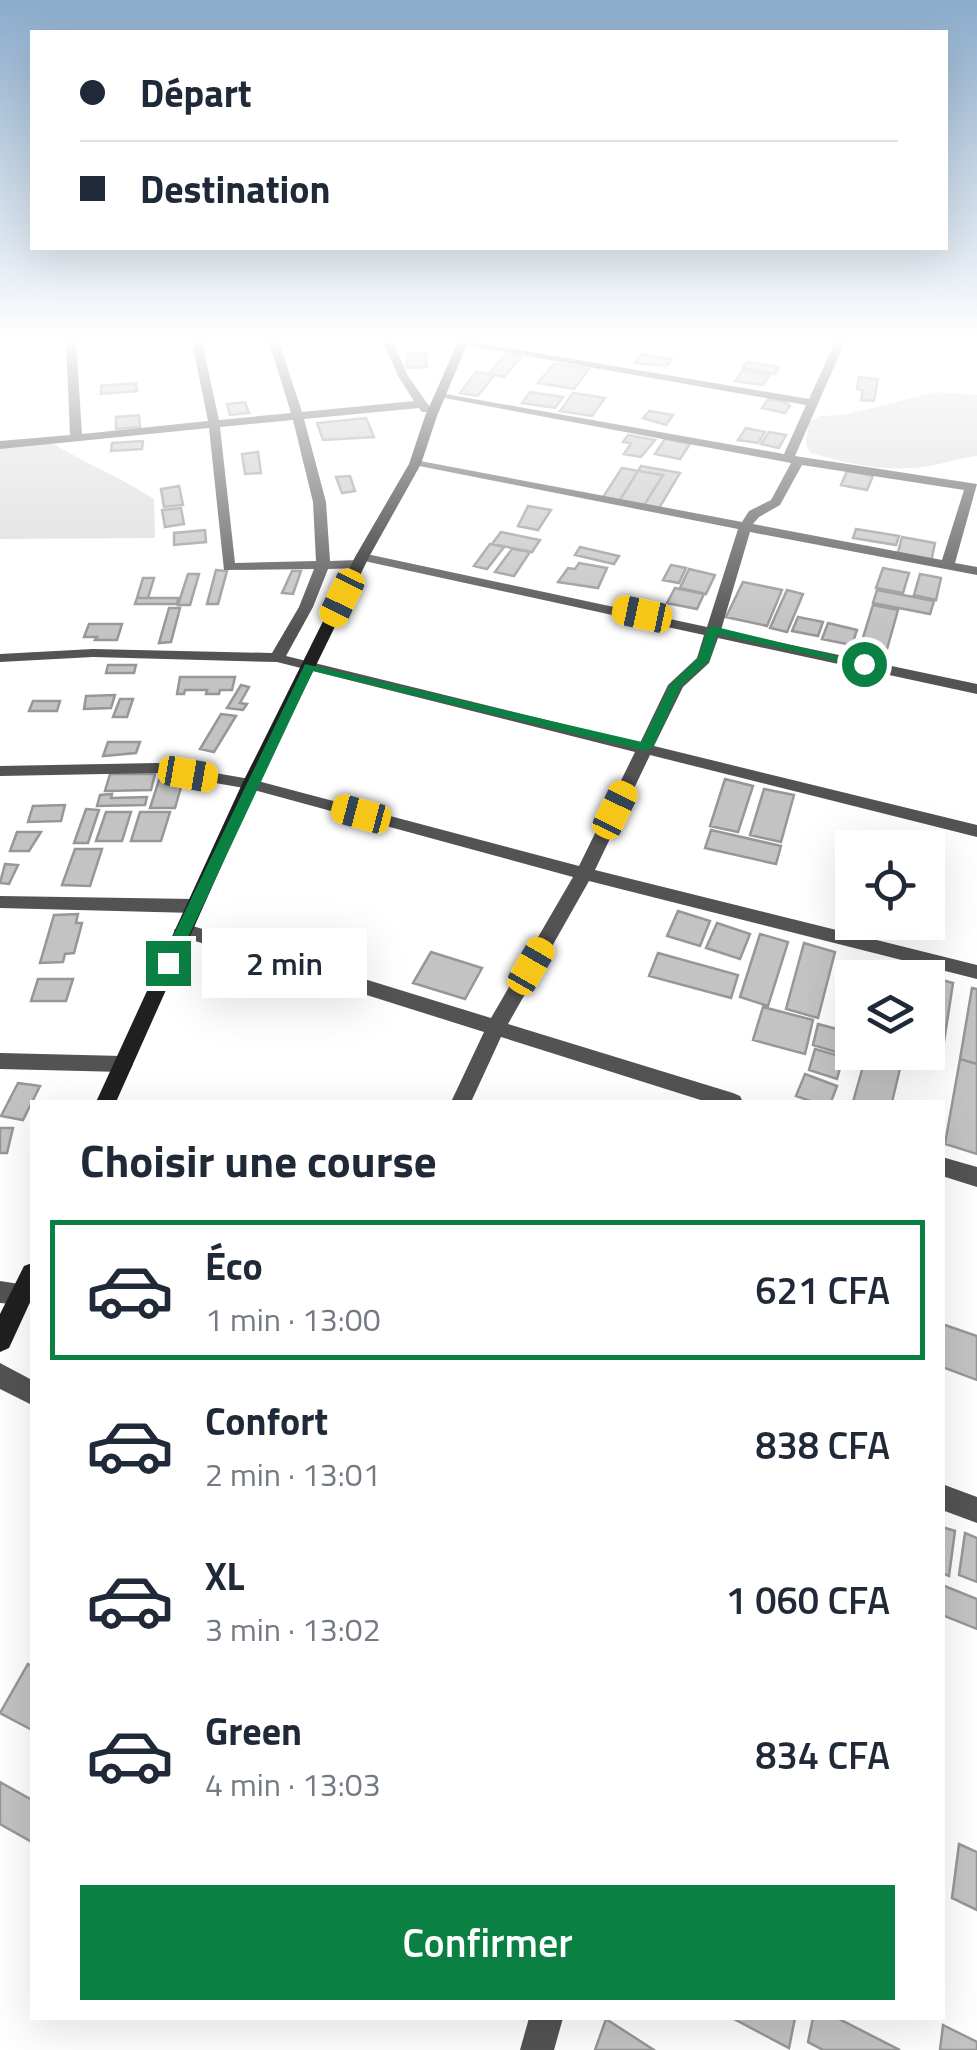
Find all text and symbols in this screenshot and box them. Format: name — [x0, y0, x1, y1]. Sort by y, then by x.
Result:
text: Départ — [140, 64, 252, 122]
text: Destination — [140, 160, 331, 218]
car — [315, 564, 369, 632]
car — [610, 593, 674, 635]
route start — [842, 642, 887, 687]
car — [156, 754, 220, 794]
car — [588, 776, 642, 844]
car — [328, 792, 394, 836]
map controls — [835, 830, 945, 1070]
button: locate — [835, 830, 945, 940]
callout: 2 min — [203, 928, 368, 998]
car — [503, 933, 559, 999]
text: 2 min — [246, 939, 323, 987]
route end — [146, 941, 191, 986]
button: layers — [835, 960, 945, 1070]
text: Choisir une course — [80, 1126, 437, 1194]
text: Éco — [205, 1237, 263, 1295]
icon: car — [85, 1245, 175, 1335]
text: 621 CFA — [755, 1261, 890, 1319]
text: 1 min · 13:00 — [205, 1295, 381, 1343]
text: Confort — [205, 1392, 328, 1450]
icon: car — [85, 1400, 175, 1490]
text: 838 CFA — [755, 1416, 890, 1474]
text: 2 min · 13:01 — [205, 1450, 381, 1498]
text: XL — [205, 1547, 245, 1605]
icon: car — [85, 1555, 175, 1645]
text: 1 060 CFA — [726, 1571, 890, 1629]
text: 3 min · 13:02 — [205, 1605, 381, 1653]
text: Green — [205, 1702, 302, 1760]
icon: car — [85, 1710, 175, 1800]
text: 834 CFA — [755, 1726, 890, 1784]
text: 4 min · 13:03 — [205, 1760, 381, 1808]
button: Confirmer — [80, 1885, 895, 2000]

